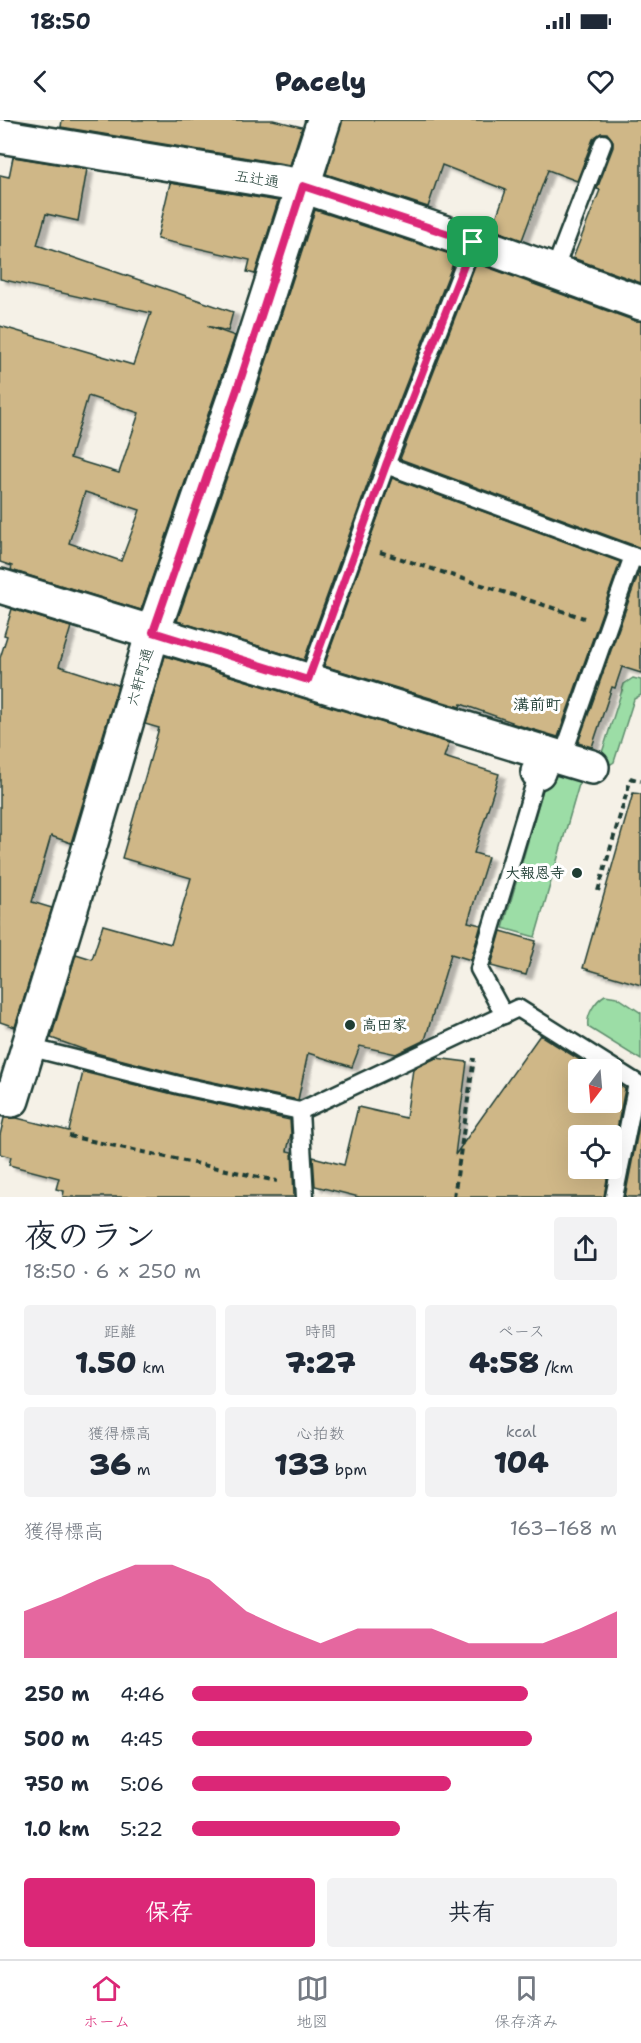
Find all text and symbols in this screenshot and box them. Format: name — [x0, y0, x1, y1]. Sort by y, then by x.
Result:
text: 18:50 — [30, 7, 91, 36]
text: Pacely — [275, 63, 366, 100]
icon: back — [24, 65, 57, 98]
icon: heart — [584, 65, 617, 98]
street label: 五辻通 — [233, 166, 281, 192]
pin — [447, 216, 498, 267]
icon: arrive — [456, 225, 489, 258]
street label: 六軒町通 — [122, 645, 158, 709]
district label: 溝前町 — [513, 694, 561, 715]
place label: 大報恩寺 — [505, 863, 565, 883]
marker: 大報恩寺 — [570, 866, 584, 880]
place label: 高田家 — [362, 1015, 407, 1035]
marker: 高田家 — [343, 1018, 357, 1032]
north arrow — [568, 1059, 622, 1113]
map controls — [568, 1059, 622, 1179]
button: locate — [568, 1125, 622, 1179]
text: 夜のラン — [24, 1213, 156, 1258]
button: share — [554, 1217, 617, 1280]
text: 18:50 · 6 × 250 m — [24, 1258, 201, 1284]
text: 距離 — [104, 1321, 136, 1342]
text: 時間 — [304, 1321, 337, 1342]
text: ペース — [498, 1321, 545, 1342]
text: 1.50 — [75, 1342, 137, 1383]
text: 7:27 — [285, 1342, 356, 1383]
text: 4:58 — [469, 1342, 539, 1383]
text: km — [137, 1357, 165, 1378]
text: /km — [539, 1357, 573, 1378]
text: kcal — [506, 1421, 537, 1442]
text: 獲得標高 — [88, 1423, 152, 1444]
text: 心拍数 — [296, 1423, 345, 1444]
text: 104 — [494, 1442, 549, 1483]
text: 36 — [89, 1444, 131, 1485]
text: 133 — [274, 1444, 329, 1485]
text: m — [131, 1459, 151, 1480]
text: bpm — [329, 1459, 367, 1480]
text: 163–168 m — [510, 1515, 617, 1541]
text: 獲得標高 — [24, 1518, 104, 1544]
text: 250 m — [24, 1681, 89, 1707]
text: 4:46 — [120, 1681, 165, 1707]
text: 500 m — [24, 1726, 90, 1752]
text: 4:45 — [120, 1726, 163, 1752]
text: 750 m — [24, 1771, 89, 1797]
text: 5:06 — [120, 1771, 164, 1797]
text: 1.0 km — [24, 1816, 89, 1842]
text: 5:22 — [120, 1816, 163, 1842]
button: 保存 — [24, 1878, 315, 1947]
button: 共有 — [327, 1878, 617, 1947]
tab: ホーム — [83, 1972, 130, 2032]
tab: 地図 — [296, 1972, 329, 2032]
tab: 保存済み — [494, 1972, 558, 2032]

